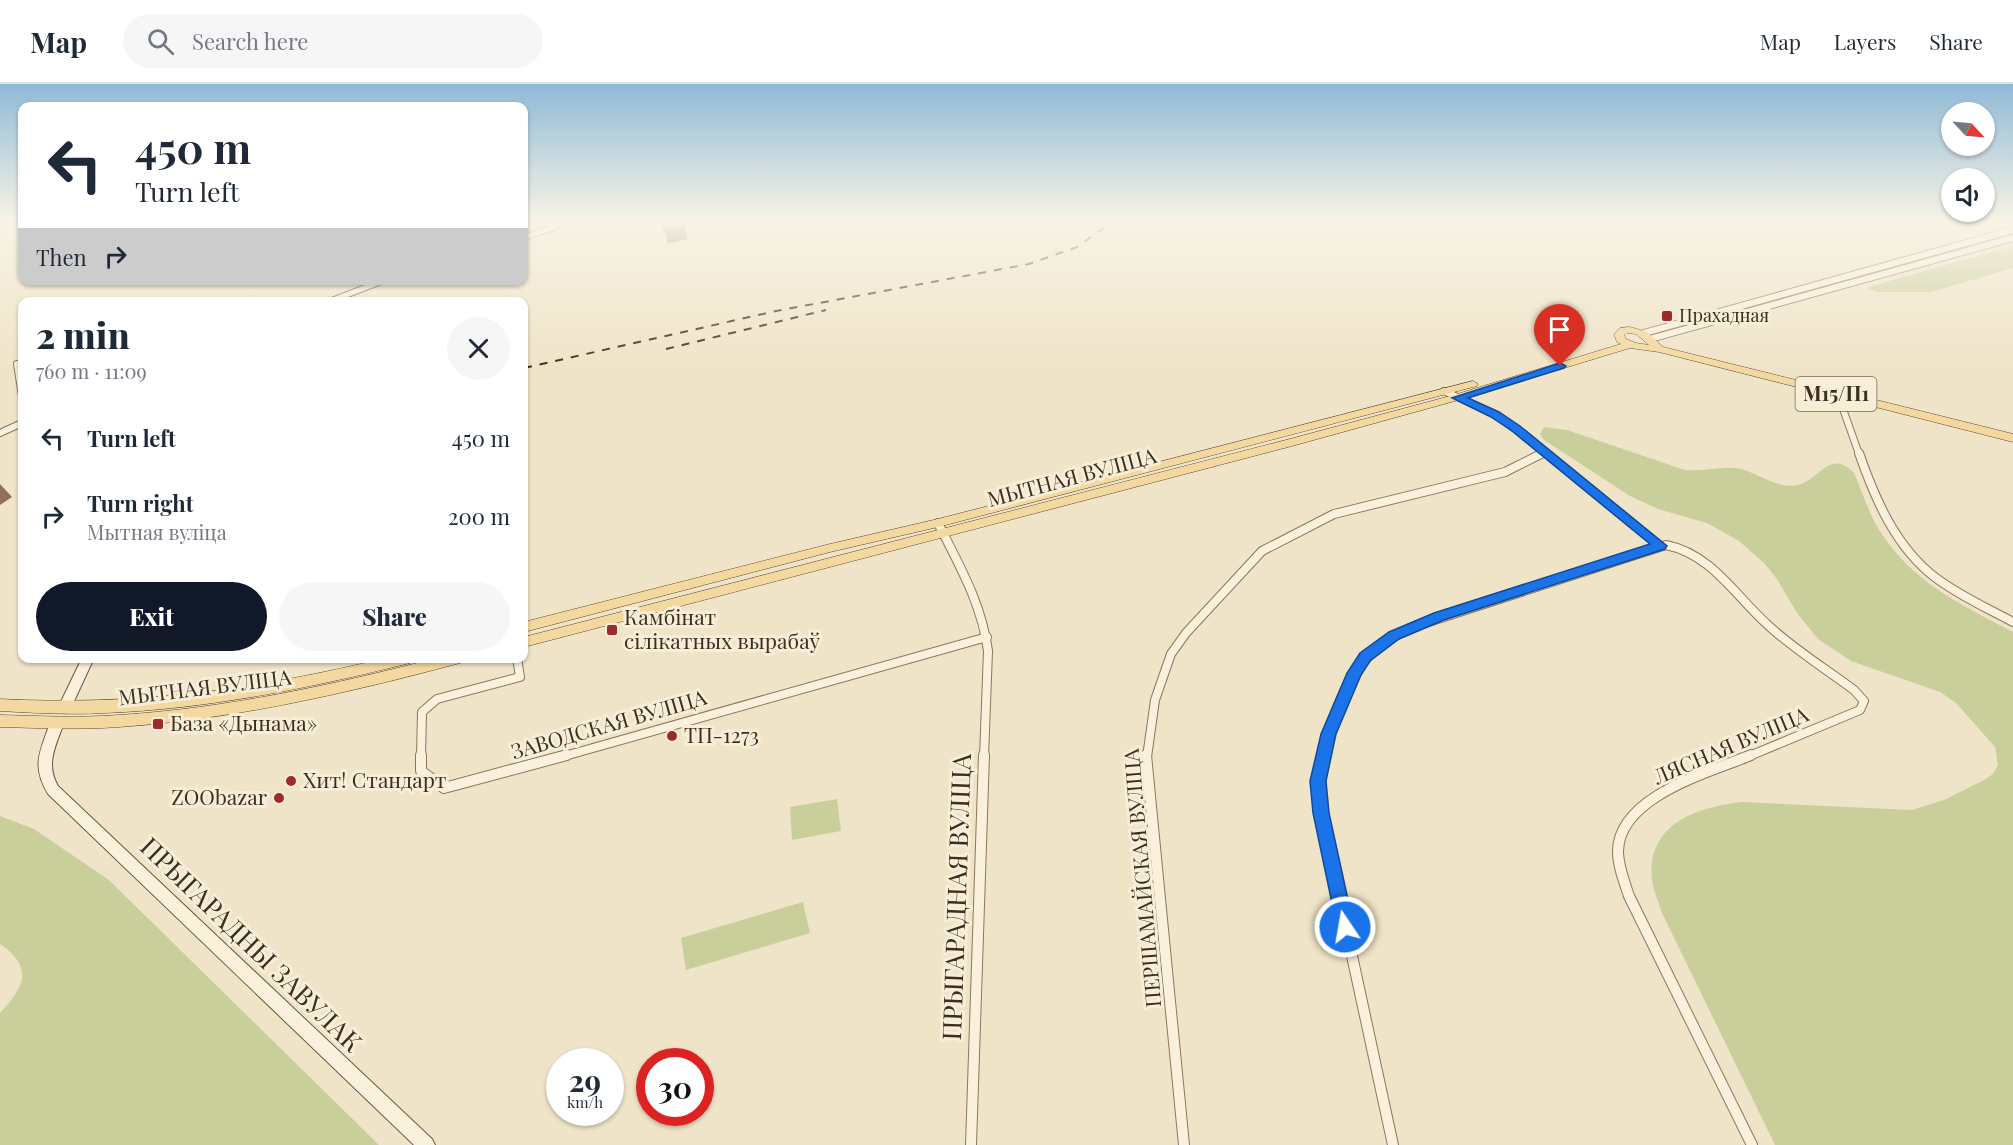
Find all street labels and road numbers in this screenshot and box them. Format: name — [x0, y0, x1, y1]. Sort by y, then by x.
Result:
road number: М15/П1 — [1796, 377, 1876, 411]
street label: МЫТНАЯ ВУЛІЦА — [984, 440, 1160, 512]
street label: МЫТНАЯ ВУЛІЦА — [117, 661, 293, 711]
street label: ЗАВОДСКАЯ ВУЛІЦА — [507, 682, 710, 764]
street label: ЛЯСНАЯ ВУЛІЦА — [1647, 698, 1813, 790]
street label: ПЕРШАМАЙСКАЯ ВУЛІЦА — [1116, 747, 1166, 1009]
street label: ПРЫГАРАДНАЯ ВУЛІЦА — [933, 752, 978, 1041]
street label: ПРЫГАРАДНЫ ЗАВУЛАК — [133, 829, 371, 1060]

